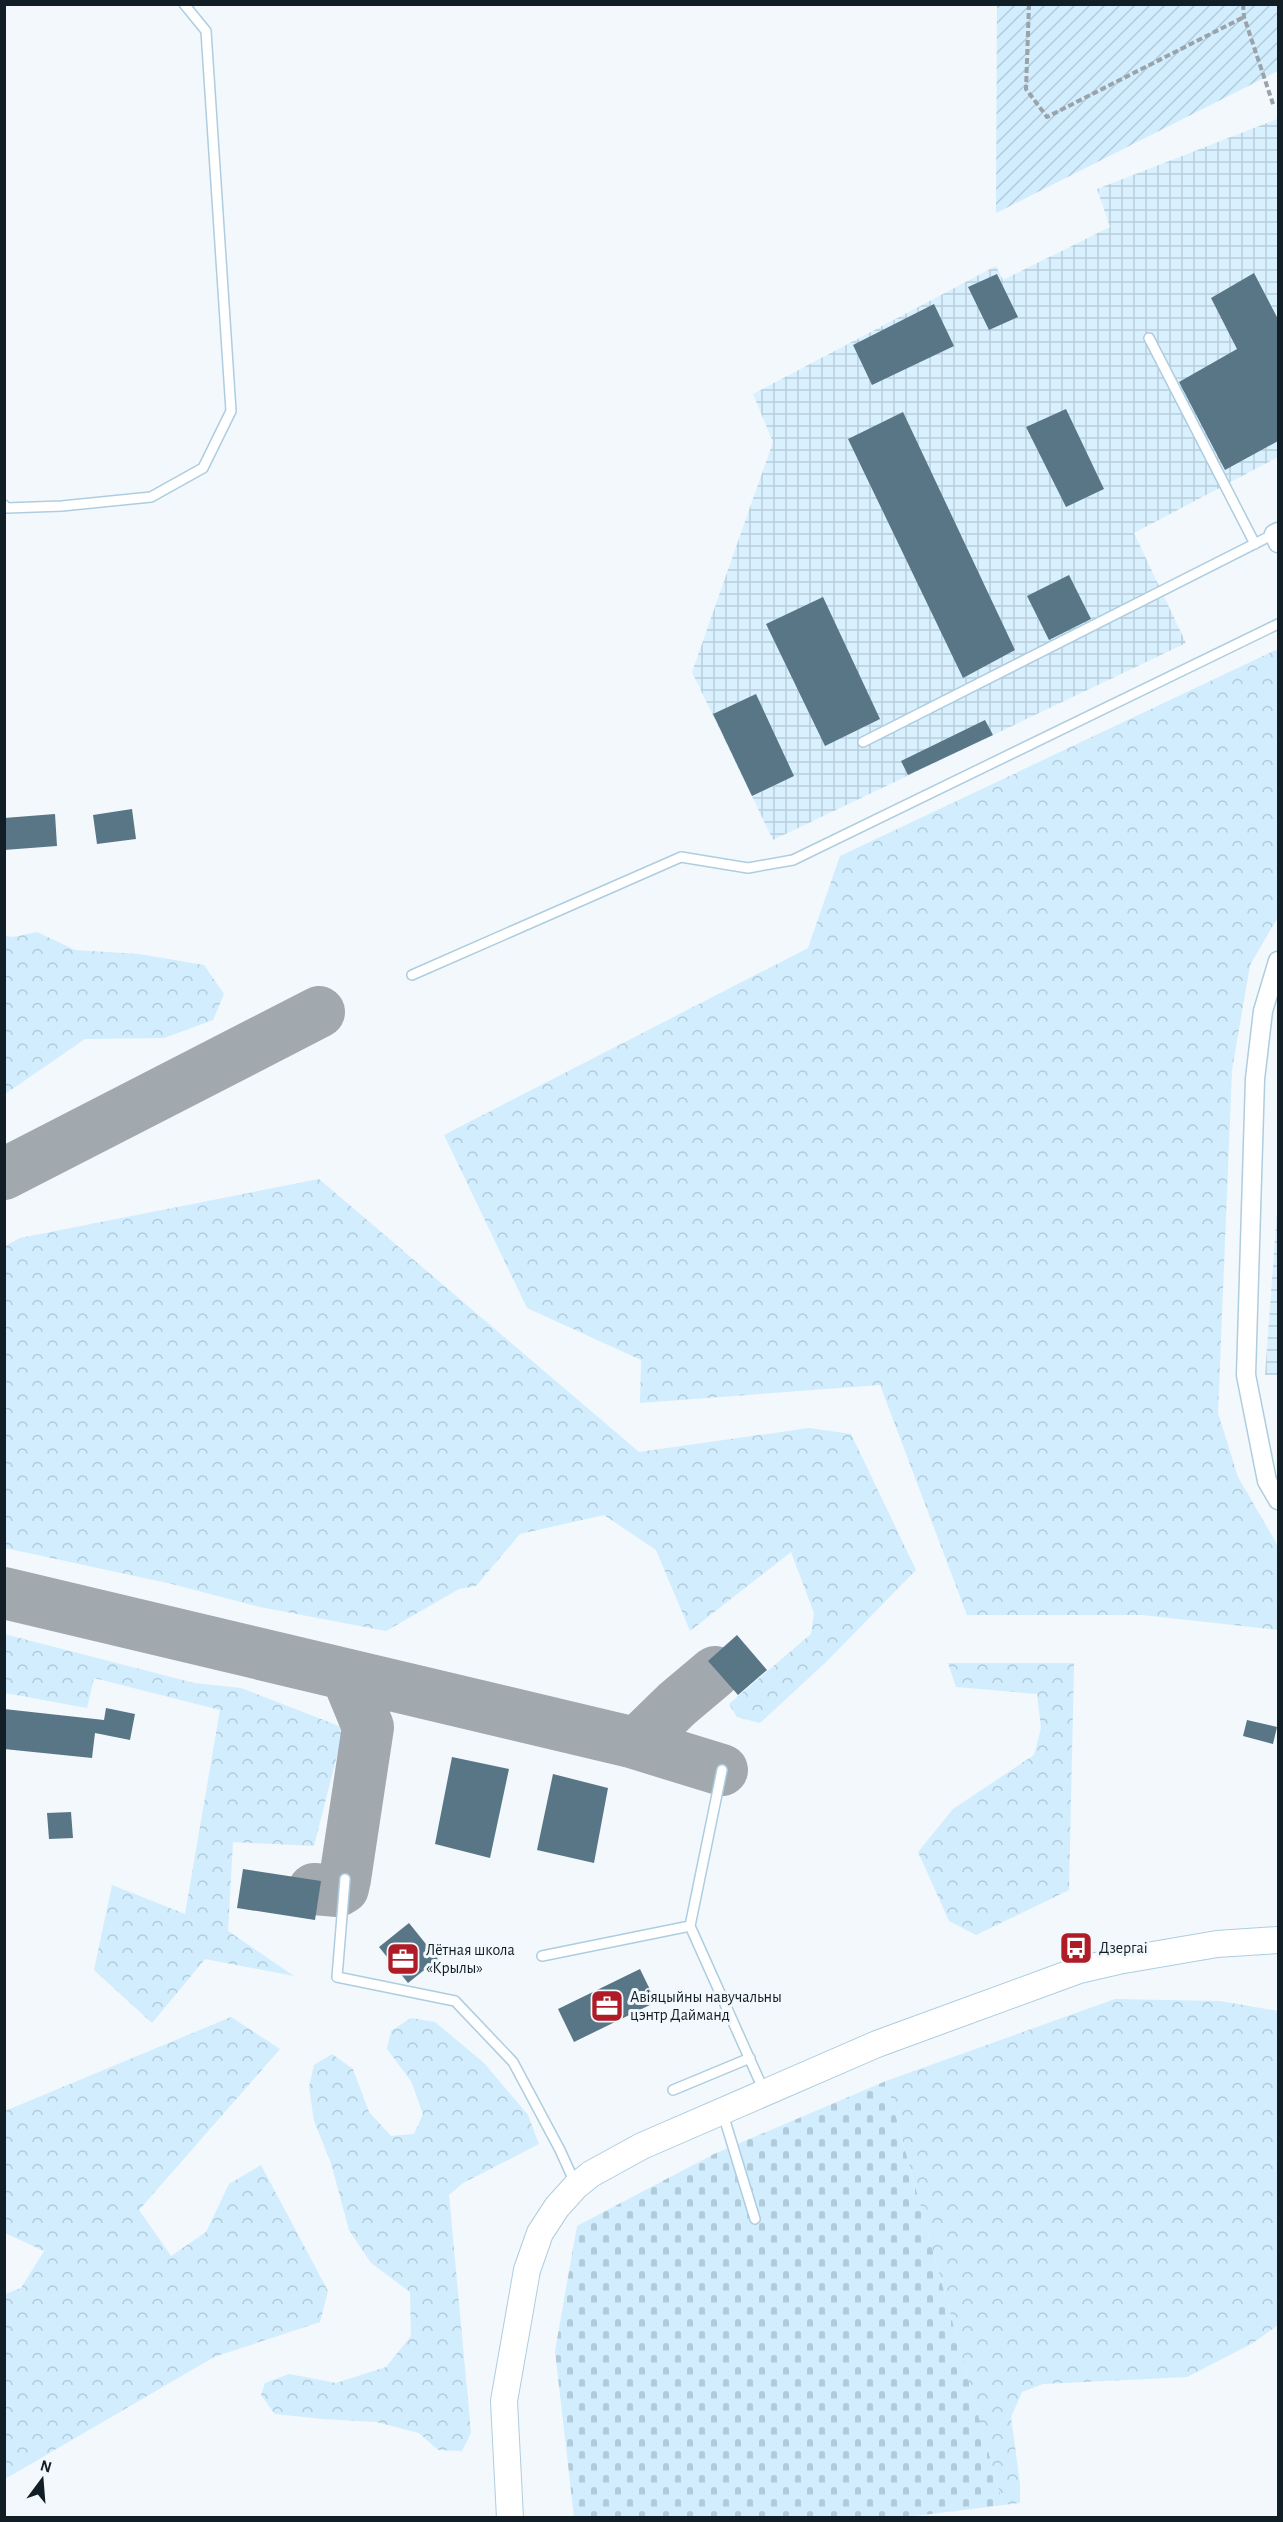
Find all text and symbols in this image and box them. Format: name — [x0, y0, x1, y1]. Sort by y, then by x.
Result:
bus stop icon: Дзергаі — [1058, 1930, 1094, 1966]
place label: Дзергаі — [1099, 1940, 1148, 1956]
office icon: Лётная школа «Крылы» — [385, 1941, 421, 1977]
place label: Лётная школа «Крылы» — [426, 1942, 515, 1976]
office icon: Авіяцыйны навучальны цэнтр Дайманд — [589, 1988, 625, 2024]
place label: Авіяцыйны навучальны цэнтр Дайманд — [630, 1989, 782, 2023]
north arrow — [12, 2450, 72, 2510]
text: N — [38, 2457, 53, 2476]

